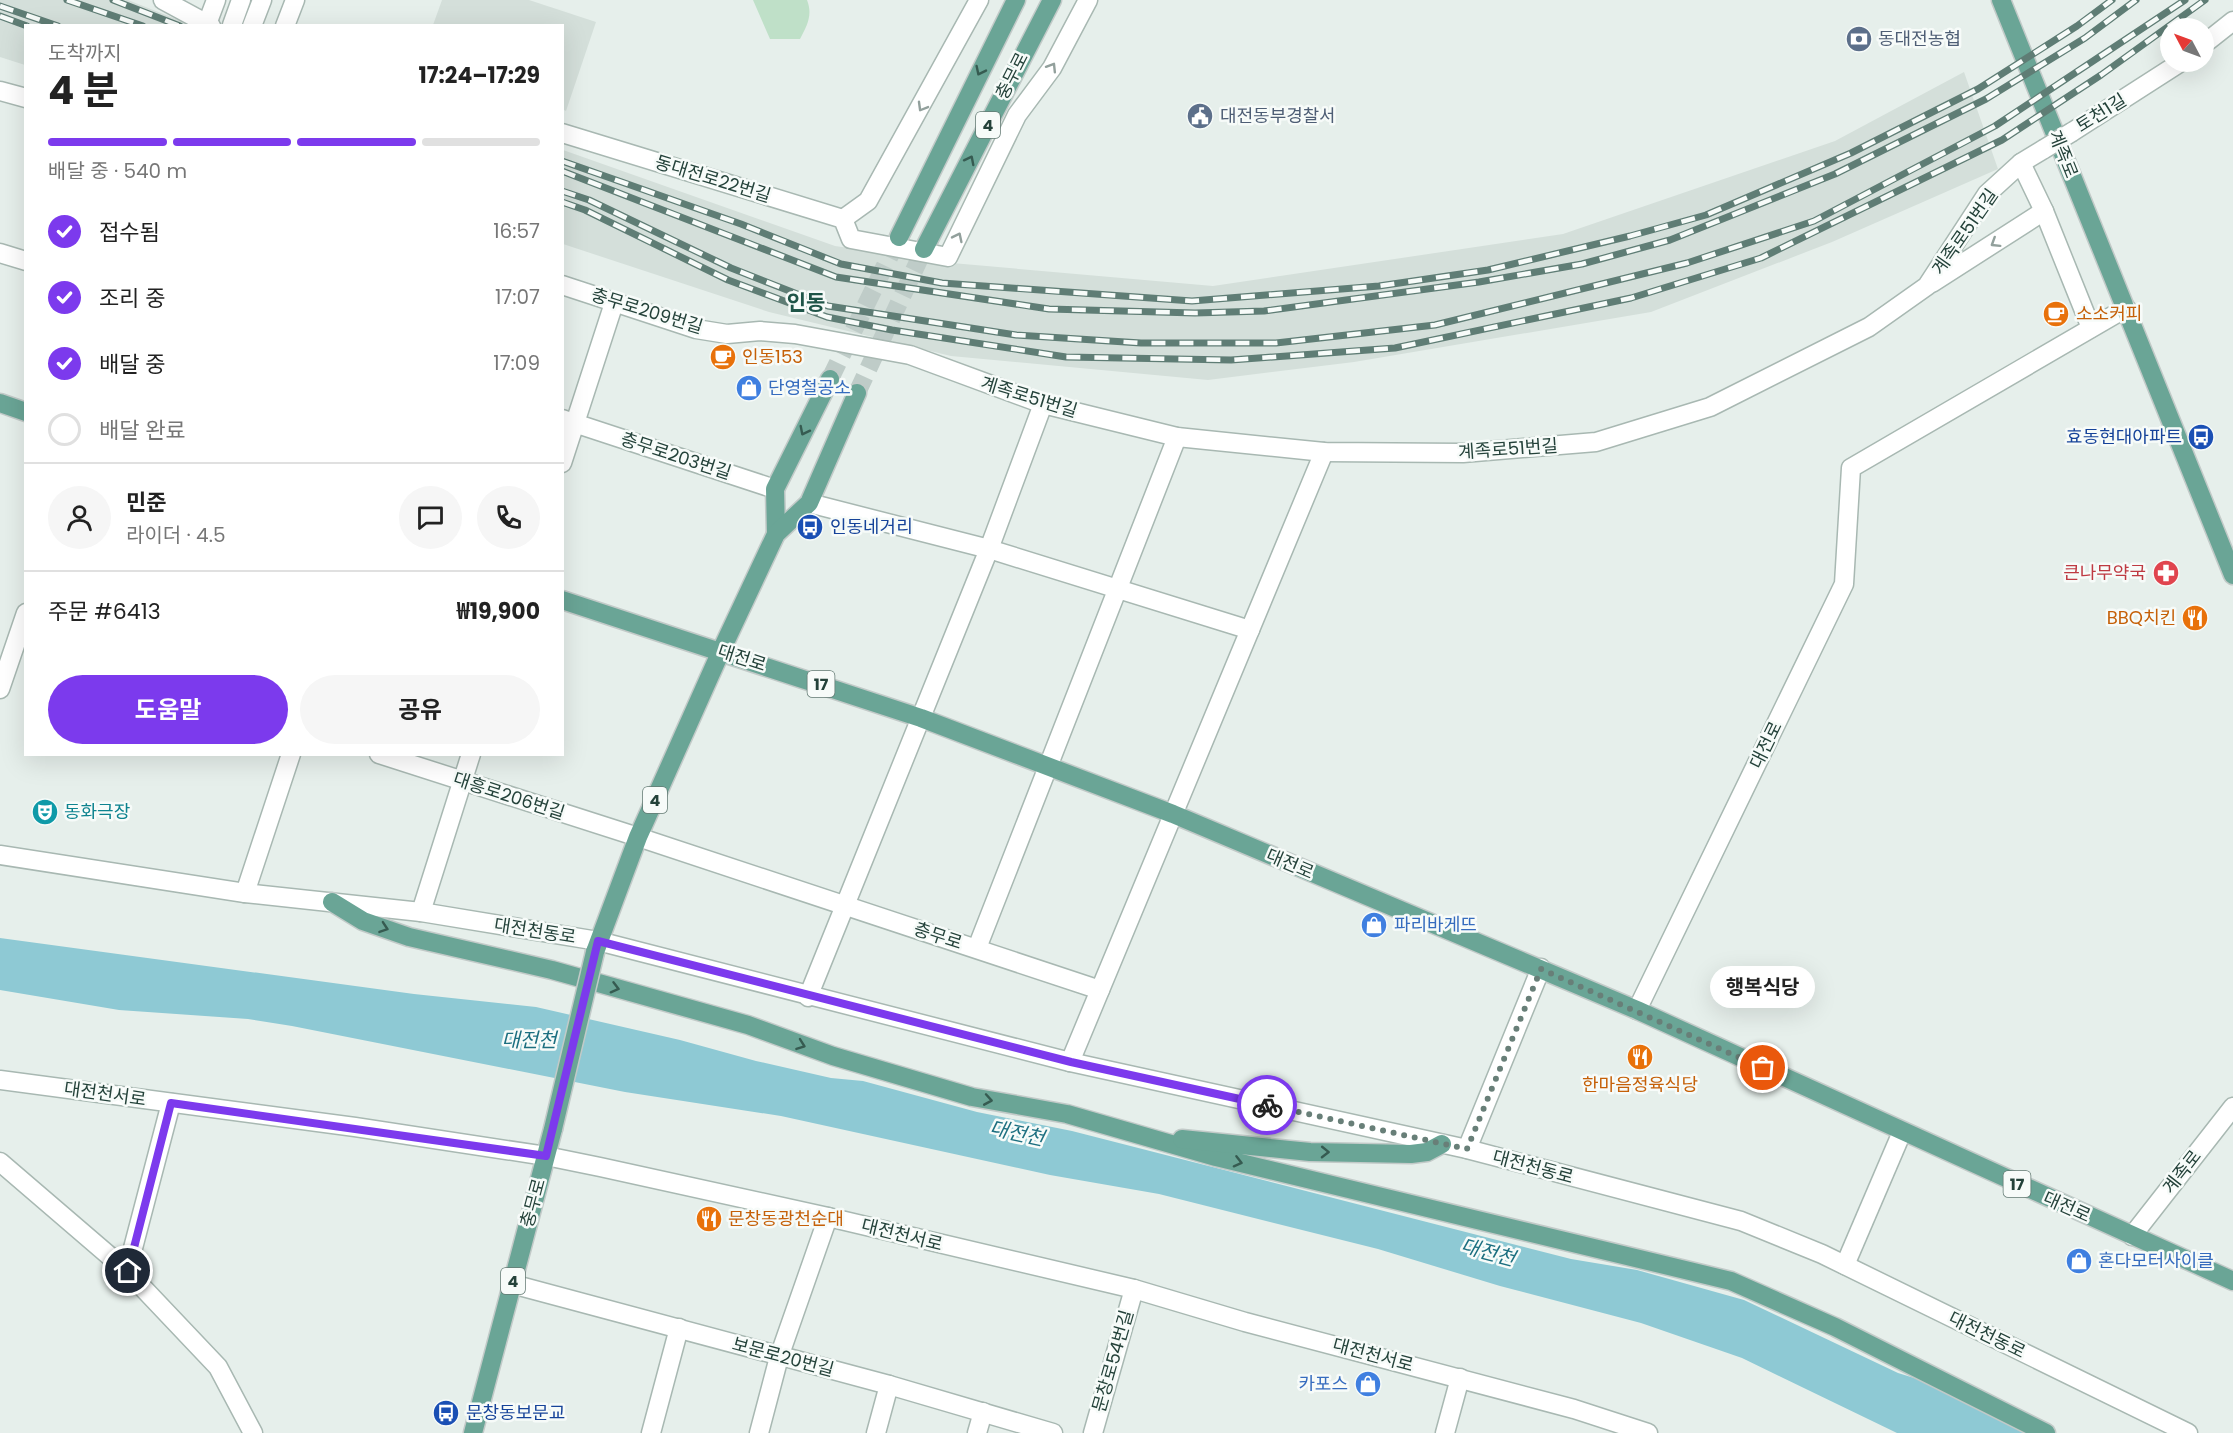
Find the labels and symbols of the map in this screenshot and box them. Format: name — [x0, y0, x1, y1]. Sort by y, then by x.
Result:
north arrow — [2160, 18, 2214, 72]
bank icon: 동대전농협 — [1844, 24, 1874, 54]
place label: 동대전농협 — [1878, 26, 1961, 51]
street label: 충무로 — [989, 48, 1034, 104]
one-way arrow — [1044, 63, 1056, 73]
one-way arrow — [976, 65, 988, 76]
street label: 토천1길 — [2071, 87, 2131, 138]
one-way arrow — [918, 101, 929, 111]
public building icon: 대전동부경찰서 — [1185, 101, 1215, 131]
place label: 대전동부경찰서 — [1220, 103, 1336, 128]
road number: 4 — [976, 112, 1000, 138]
street label: 계족로 — [2043, 126, 2084, 182]
street label: 동대전로22번길 — [652, 149, 774, 208]
one-way arrow — [963, 155, 974, 166]
street label: 계족로51번길 — [1926, 184, 2003, 280]
one-way arrow — [950, 233, 962, 244]
one-way arrow — [1991, 235, 2001, 247]
street label: 충무로209번길 — [588, 282, 706, 339]
district label: 인동 — [787, 288, 825, 317]
cafe icon: 소소커피 — [2041, 299, 2071, 329]
place label: 소소커피 — [2076, 301, 2142, 326]
cafe icon: 인동153 — [708, 342, 738, 372]
place label: 인동153 — [742, 344, 803, 369]
street label: 계족로51번길 — [978, 370, 1081, 423]
shop icon: 단영철공소 — [734, 373, 764, 403]
place label: 단영철공소 — [768, 375, 851, 400]
bus stop icon: 효동현대아파트 — [2186, 422, 2216, 452]
place label: 효동현대아파트 — [2066, 424, 2182, 449]
one-way arrow — [800, 425, 811, 436]
street label: 충무로203번길 — [618, 426, 735, 485]
street label: 계족로51번길 — [1457, 433, 1559, 464]
bus stop icon: 인동네거리 — [795, 512, 825, 542]
place label: 인동네거리 — [830, 514, 913, 539]
pharmacy icon: 큰나무약국 — [2151, 558, 2181, 588]
place label: 큰나무약국 — [2063, 560, 2146, 585]
restaurant icon: BBQ치킨 — [2180, 603, 2210, 633]
place label: BBQ치킨 — [2107, 605, 2176, 630]
street label: 대전로 — [715, 638, 770, 677]
road number: 17 — [808, 671, 834, 697]
street label: 대전로 — [1743, 717, 1788, 773]
street label: 대흥로206번길 — [450, 766, 568, 825]
road number: 4 — [643, 787, 667, 813]
theatre icon: 동화극장 — [30, 797, 60, 827]
place label: 동화극장 — [64, 799, 130, 824]
street label: 대전로 — [1262, 842, 1318, 885]
shop icon: 파리바게뜨 — [1359, 910, 1389, 940]
street label: 대전천동로 — [492, 912, 578, 949]
place label: 파리바게뜨 — [1394, 912, 1477, 937]
street label: 충무로 — [911, 916, 966, 955]
one-way arrow — [378, 921, 389, 934]
callout: 행복식당 — [1710, 966, 1816, 1008]
one-way arrow — [609, 981, 620, 993]
water label: 대전천 — [501, 1026, 559, 1054]
one-way arrow — [795, 1037, 806, 1050]
restaurant icon: 한마음정육식당 — [1625, 1042, 1655, 1072]
pin — [1737, 1042, 1788, 1093]
place label: 한마음정육식당 — [1582, 1072, 1698, 1097]
street label: 대전천서로 — [62, 1075, 148, 1112]
courier — [1237, 1075, 1297, 1135]
one-way arrow — [982, 1093, 992, 1106]
water label: 대전천 — [987, 1114, 1049, 1153]
street label: 대전천동로 — [1490, 1144, 1576, 1189]
street label: 계족로 — [2156, 1144, 2207, 1199]
one-way arrow — [1321, 1146, 1330, 1159]
one-way arrow — [1233, 1155, 1243, 1168]
road number: 17 — [2004, 1171, 2030, 1197]
street label: 충무로 — [514, 1176, 551, 1230]
street label: 대전로 — [2039, 1185, 2095, 1228]
restaurant icon: 문창동광천순대 — [694, 1204, 724, 1234]
place label: 문창동광천순대 — [728, 1206, 844, 1231]
street label: 대전천서로 — [859, 1212, 945, 1257]
water label: 대전천 — [1458, 1231, 1521, 1273]
pin — [102, 1245, 153, 1296]
shop icon: 혼다모터사이클 — [2064, 1246, 2094, 1276]
place label: 혼다모터사이클 — [2098, 1248, 2214, 1273]
road number: 4 — [501, 1268, 525, 1294]
street label: 대전천동로 — [1945, 1305, 2030, 1364]
street label: 문창로54번길 — [1086, 1307, 1139, 1415]
street label: 보문로20번길 — [729, 1331, 837, 1382]
street label: 대전천서로 — [1330, 1332, 1416, 1377]
shop icon: 카포스 — [1353, 1369, 1383, 1399]
place label: 카포스 — [1298, 1371, 1348, 1396]
bus stop icon: 문창동보문교 — [431, 1398, 461, 1428]
place label: 문창동보문교 — [466, 1400, 565, 1425]

